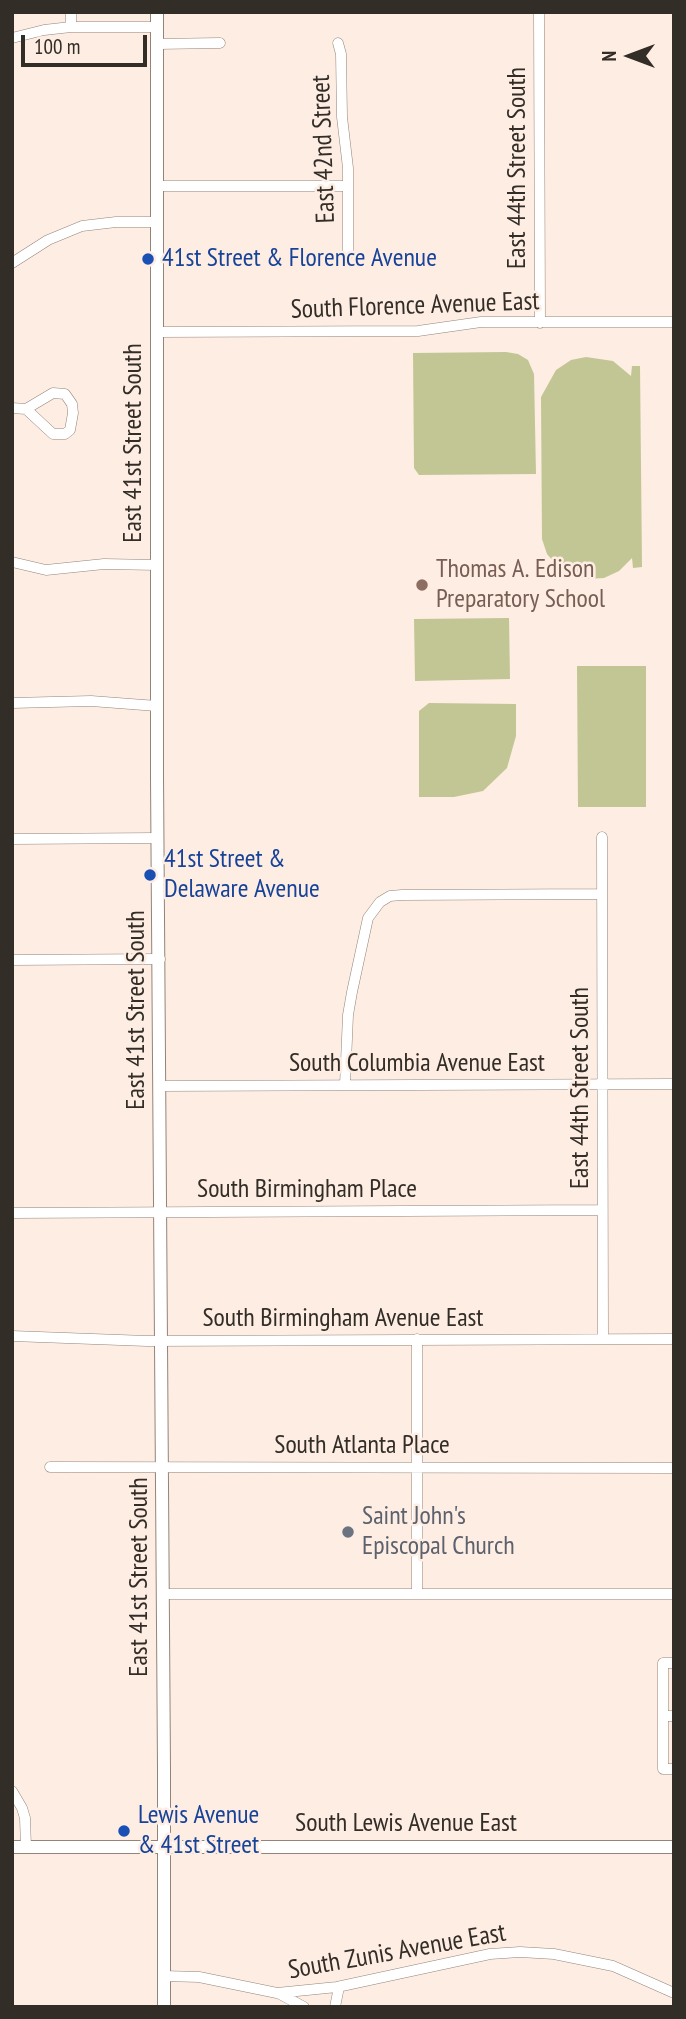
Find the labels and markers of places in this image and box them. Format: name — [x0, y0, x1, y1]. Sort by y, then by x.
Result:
place label: 41st Street & Florence Avenue — [162, 243, 437, 275]
marker: 41st Street & Florence Avenue — [140, 251, 156, 267]
place label: Thomas A. Edison Preparatory School — [436, 554, 605, 616]
marker: Thomas A. Edison Preparatory School — [414, 577, 430, 593]
place label: 41st Street & Delaware Avenue — [164, 844, 320, 906]
marker: 41st Street & Delaware Avenue — [142, 867, 158, 883]
place label: Saint John's Episcopal Church — [362, 1501, 515, 1562]
marker: Saint John's Episcopal Church — [340, 1524, 356, 1540]
place label: Lewis Avenue & 41st Street — [138, 1800, 259, 1862]
marker: Lewis Avenue & 41st Street — [116, 1823, 132, 1839]

